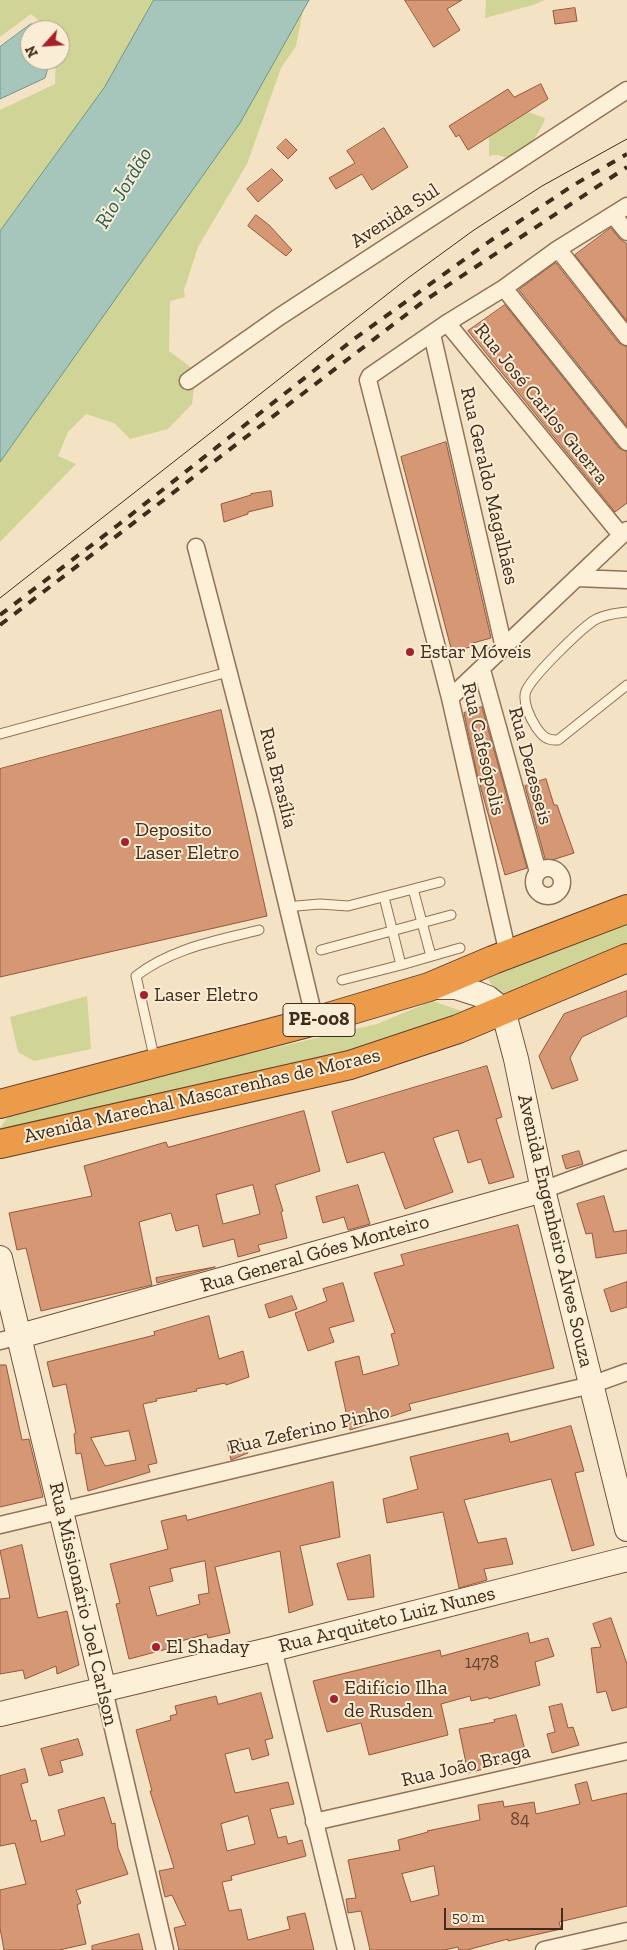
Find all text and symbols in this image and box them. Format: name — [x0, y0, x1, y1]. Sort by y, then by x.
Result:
north arrow — [20, 20, 70, 70]
text: N — [22, 43, 42, 60]
water label: Rio Jordão — [90, 143, 158, 233]
street label: Avenida Sul — [346, 179, 444, 253]
street label: Rua José Carlos Guerra — [469, 319, 613, 489]
street label: Rua Geraldo Magalhães — [455, 385, 523, 587]
place label: Estar Móveis — [420, 640, 531, 664]
marker: Estar Móveis — [404, 646, 416, 658]
street label: Rua Cafesópolis — [456, 680, 510, 818]
street label: Rua Dezesseis — [503, 704, 557, 828]
street label: Rua Brasília — [254, 725, 302, 831]
place label: Deposito Laser Eletro — [135, 818, 239, 865]
marker: Deposito Laser Eletro — [119, 836, 131, 848]
place label: Laser Eletro — [154, 983, 258, 1007]
marker: Laser Eletro — [138, 989, 150, 1001]
road number: PE-008 — [283, 1004, 355, 1036]
street label: Avenida Marechal Mascarenhas de Moraes — [21, 1043, 383, 1149]
street label: Avenida Engenheiro Alves Souza — [512, 1092, 598, 1370]
street label: Rua General Góes Monteiro — [198, 1210, 432, 1298]
street label: Rua Zeferino Pinho — [226, 1400, 392, 1460]
street label: Rua Missionário Joel Carlson — [43, 1480, 123, 1728]
street label: Rua Arquiteto Luiz Nunes — [276, 1581, 498, 1659]
place label: El Shaday — [166, 1635, 250, 1659]
marker: El Shaday — [150, 1641, 162, 1653]
house number: 1478 — [465, 1652, 499, 1674]
place label: Edifício Ilha de Rusden — [344, 1676, 448, 1723]
marker: Edifício Ilha de Rusden — [328, 1693, 340, 1705]
street label: Rua João Braga — [399, 1739, 533, 1793]
house number: 84 — [510, 1809, 530, 1831]
scale bar — [447, 1898, 566, 1930]
text: 50 m — [452, 1908, 485, 1926]

